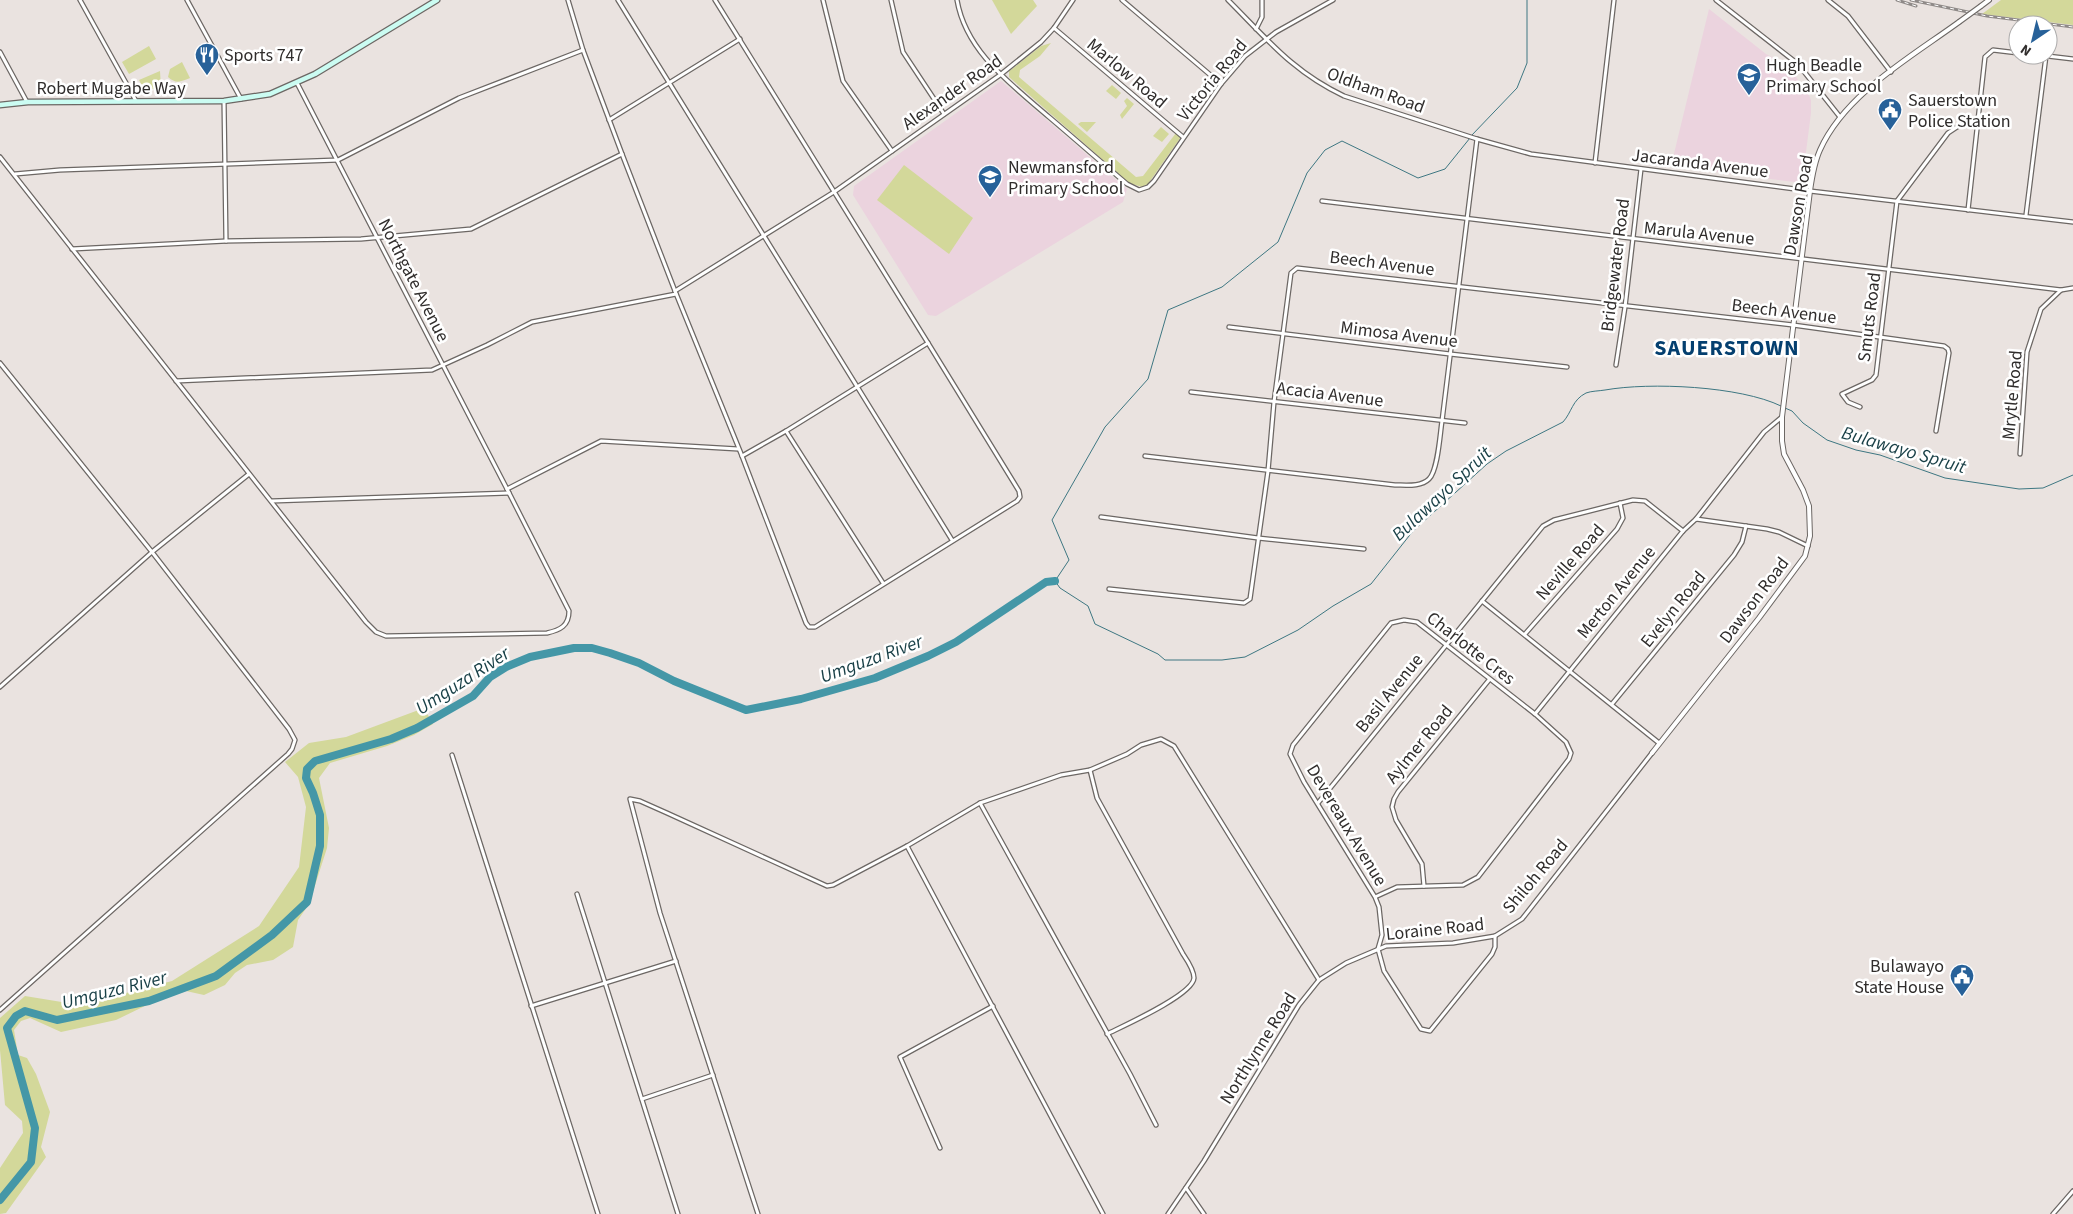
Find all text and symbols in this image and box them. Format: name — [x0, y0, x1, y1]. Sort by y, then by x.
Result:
north arrow — [2008, 15, 2058, 65]
street label: Marlow Road — [1081, 32, 1172, 114]
street label: Victoria Road — [1171, 34, 1253, 127]
text: N — [2017, 39, 2036, 61]
restaurant icon: Sports 747 — [194, 42, 220, 76]
place label: Sports 747 — [224, 43, 304, 68]
street label: Alexander Road — [897, 49, 1008, 136]
place label: Hugh Beadle Primary School — [1766, 53, 1881, 99]
street label: Oldham Road — [1323, 61, 1428, 120]
school or university icon: Hugh Beadle Primary School — [1736, 62, 1762, 96]
street label: Robert Mugabe Way — [36, 76, 186, 101]
place label: Sauerstown Police Station — [1908, 88, 2011, 134]
public building icon: Sauerstown Police Station — [1877, 97, 1903, 131]
street label: Jacaranda Avenue — [1630, 143, 1770, 184]
street label: Dawson Road — [1777, 152, 1820, 258]
place label: Newmansford Primary School — [1008, 155, 1123, 201]
school or university icon: Newmansford Primary School — [977, 164, 1003, 198]
street label: Bridgewater Road — [1595, 197, 1636, 333]
street label: Northgate Avenue — [372, 214, 455, 346]
street label: Marula Avenue — [1642, 215, 1755, 252]
street label: Beech Avenue — [1328, 245, 1436, 282]
street label: Smuts Road — [1852, 271, 1887, 363]
street label: Beech Avenue — [1730, 293, 1838, 330]
street label: Mimosa Avenue — [1339, 315, 1459, 354]
district label: SAUERSTOWN — [1654, 332, 1800, 364]
street label: Mrytle Road — [1996, 349, 2029, 441]
street label: Acacia Avenue — [1275, 376, 1385, 413]
water label: Bulawayo Spruit — [1838, 420, 1970, 481]
water label: Bulawayo Spruit — [1386, 440, 1499, 548]
street label: Neville Road — [1530, 519, 1611, 606]
street label: Merton Avenue — [1571, 541, 1662, 644]
street label: Dawson Road — [1714, 552, 1795, 649]
street label: Evelyn Road — [1635, 566, 1712, 653]
street label: Charlotte Cres — [1421, 606, 1520, 691]
water label: Umguza River — [816, 628, 928, 690]
water label: Umguza River — [410, 640, 517, 722]
street label: Basil Avenue — [1350, 648, 1429, 738]
street label: Aylmer Road — [1380, 700, 1459, 789]
street label: Devereaux Avenue — [1300, 760, 1393, 891]
street label: Shiloh Road — [1497, 834, 1574, 919]
street label: Loraine Road — [1385, 912, 1485, 947]
place label: Bulawayo State House — [1854, 954, 1944, 1000]
public building icon: Bulawayo State House — [1949, 963, 1975, 997]
water label: Umguza River — [59, 964, 171, 1017]
street label: Northlynne Road — [1214, 988, 1303, 1109]

